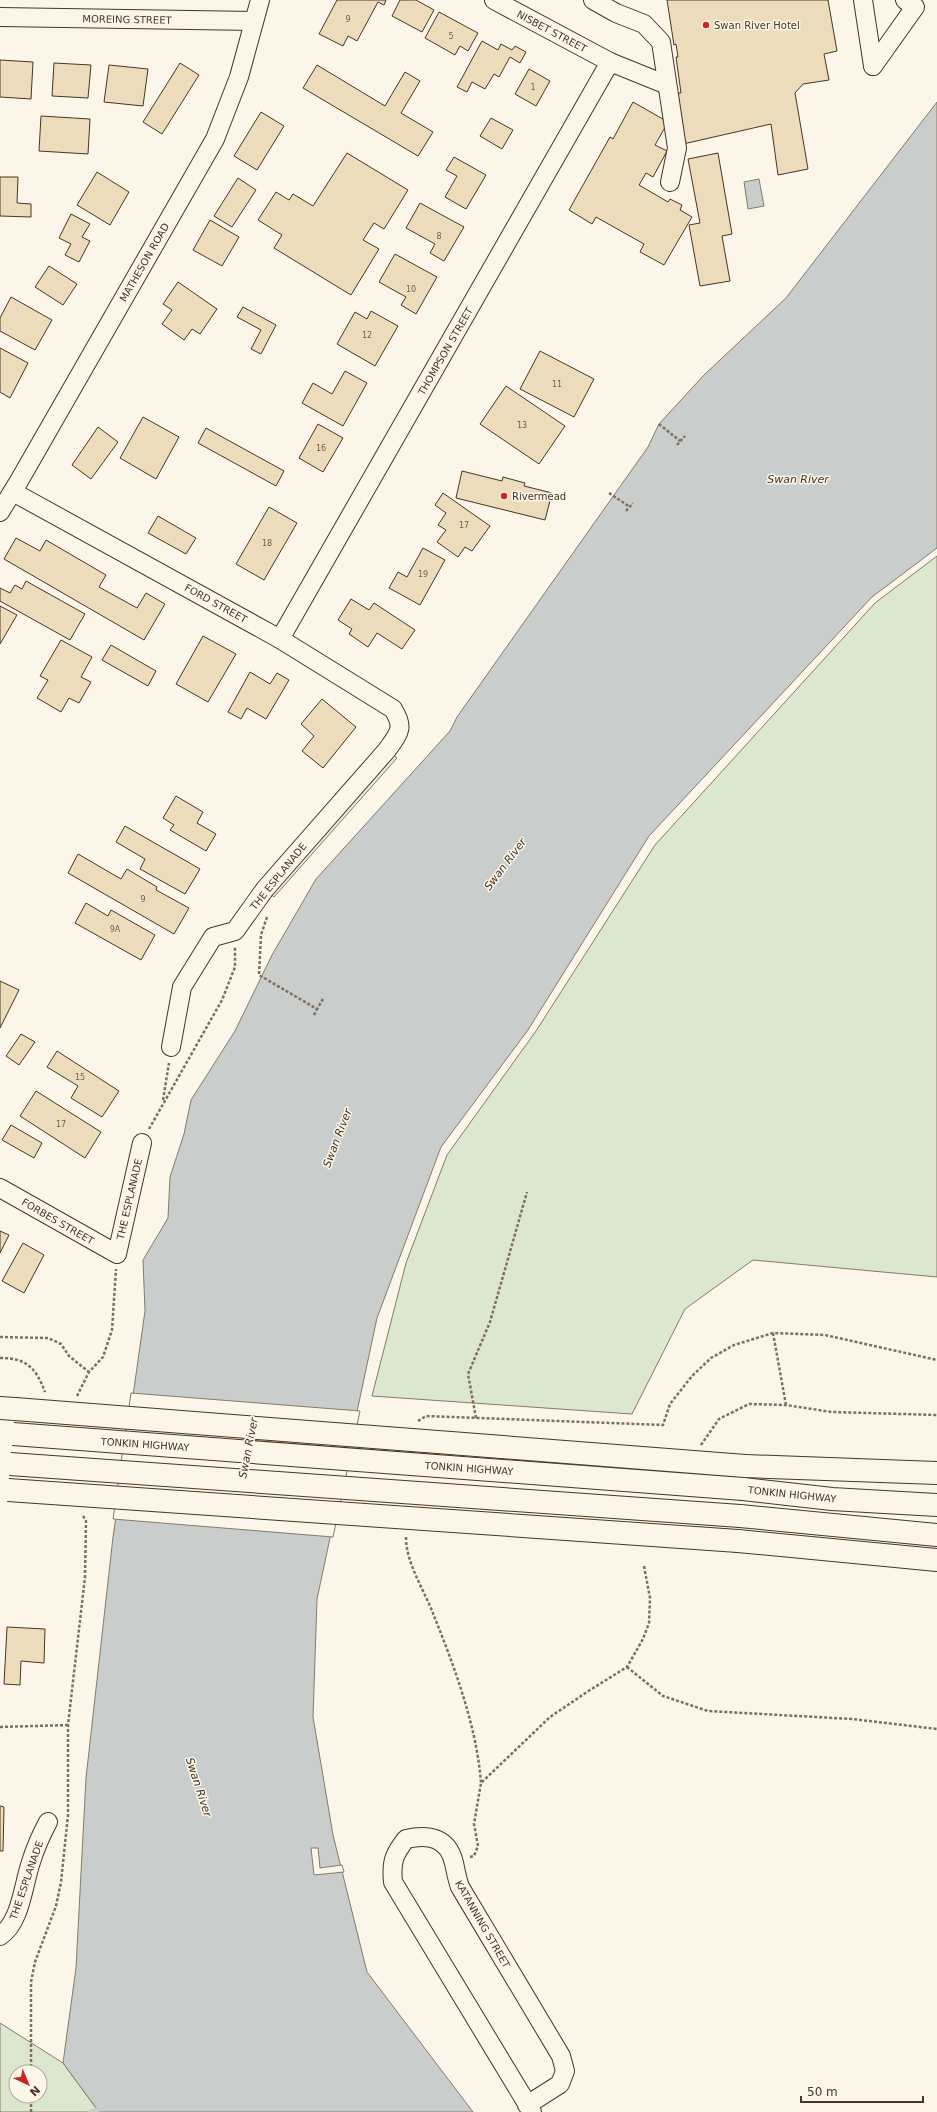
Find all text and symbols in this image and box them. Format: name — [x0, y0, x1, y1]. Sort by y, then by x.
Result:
street label: NISBET STREET — [515, 8, 589, 55]
street label: MOREING STREET — [82, 13, 173, 26]
house number: 9 — [345, 15, 351, 24]
marker: Swan River Hotel — [701, 20, 711, 30]
place label: Swan River Hotel — [714, 20, 800, 31]
house number: 5 — [448, 32, 454, 41]
house number: 1 — [530, 83, 536, 92]
street label: MATHESON ROAD — [117, 221, 172, 303]
house number: 8 — [436, 232, 442, 241]
house number: 10 — [406, 285, 416, 294]
street label: THOMPSON STREET — [415, 305, 475, 398]
house number: 12 — [362, 331, 372, 340]
house number: 11 — [552, 380, 562, 389]
house number: 13 — [517, 421, 527, 430]
house number: 16 — [316, 444, 326, 453]
water label: Swan River — [767, 473, 830, 486]
marker: Rivermead — [499, 491, 509, 501]
place label: Rivermead — [512, 491, 566, 502]
house number: 17 — [459, 521, 469, 530]
house number: 18 — [262, 539, 272, 548]
house number: 19 — [418, 570, 428, 579]
street label: FORD STREET — [183, 582, 250, 626]
water label: Swan River — [482, 835, 530, 893]
street label: THE ESPLANADE — [247, 841, 309, 913]
house number: 9 — [140, 895, 146, 904]
house number: 9A — [110, 925, 121, 934]
house number: 15 — [75, 1073, 85, 1082]
water label: Swan River — [320, 1106, 355, 1169]
house number: 17 — [56, 1120, 66, 1129]
street label: THE ESPLANADE — [115, 1158, 144, 1242]
street label: FORBES STREET — [20, 1196, 97, 1247]
water label: Swan River — [236, 1415, 261, 1480]
street label: TONKIN HIGHWAY — [99, 1436, 191, 1453]
street label: TONKIN HIGHWAY — [423, 1460, 515, 1477]
street label: TONKIN HIGHWAY — [746, 1484, 838, 1505]
water label: Swan River — [183, 1756, 215, 1820]
street label: THE ESPLANADE — [7, 1839, 45, 1922]
street label: KATANNING STREET — [453, 1879, 513, 1971]
north arrow — [8, 2064, 48, 2104]
scale bar — [801, 2078, 923, 2104]
text: N — [27, 2083, 42, 2099]
text: 50 m — [807, 2085, 838, 2099]

